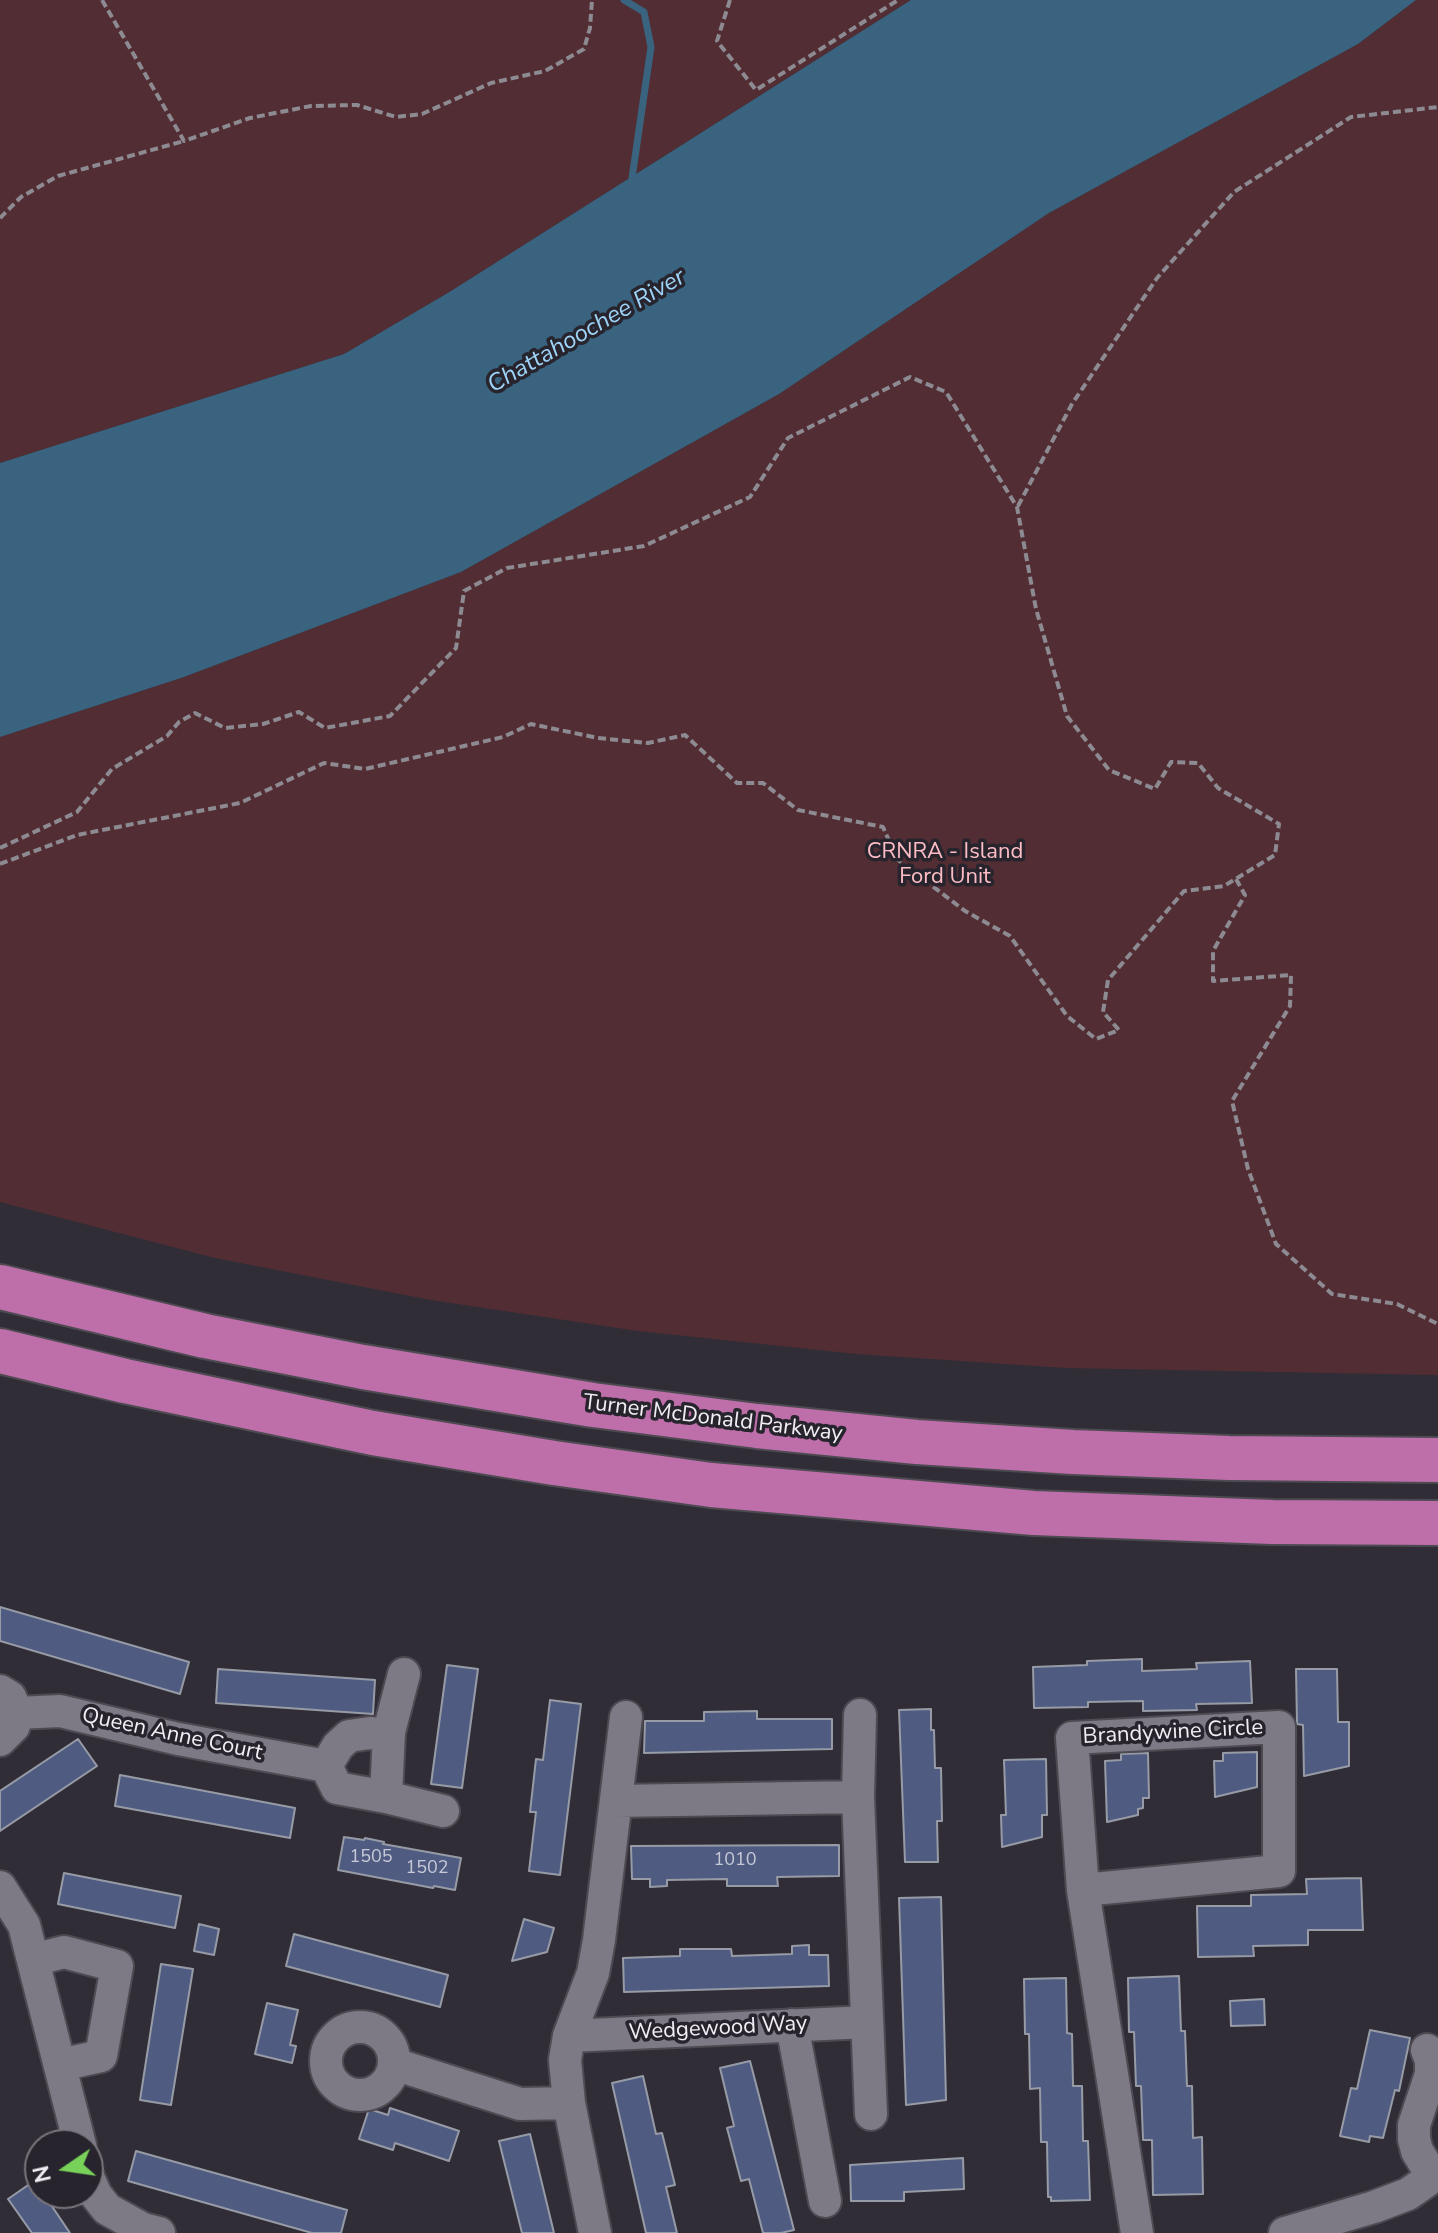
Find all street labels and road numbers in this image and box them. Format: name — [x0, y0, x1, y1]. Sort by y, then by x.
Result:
street label: Turner McDonald Parkway — [582, 1390, 844, 1448]
street label: Queen Anne Court — [79, 1703, 265, 1767]
street label: Brandywine Circle — [1082, 1715, 1264, 1751]
street label: Wedgewood Way — [628, 2011, 808, 2047]

